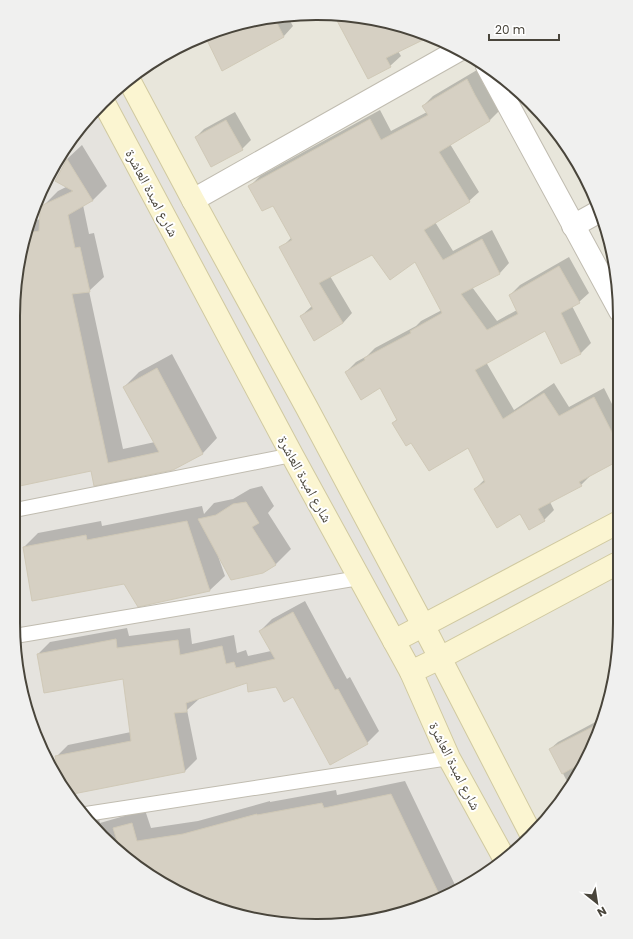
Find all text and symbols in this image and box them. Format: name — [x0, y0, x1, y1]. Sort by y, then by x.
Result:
scale bar — [489, 16, 559, 42]
text: 20 m — [495, 21, 525, 38]
street label: شارع امبدة العاشرة — [121, 146, 183, 240]
street label: شارع امبدة العاشرة — [273, 432, 337, 526]
street label: شارع امبدة العاشرة — [424, 718, 486, 814]
north arrow — [577, 883, 617, 923]
text: N — [594, 903, 610, 921]

